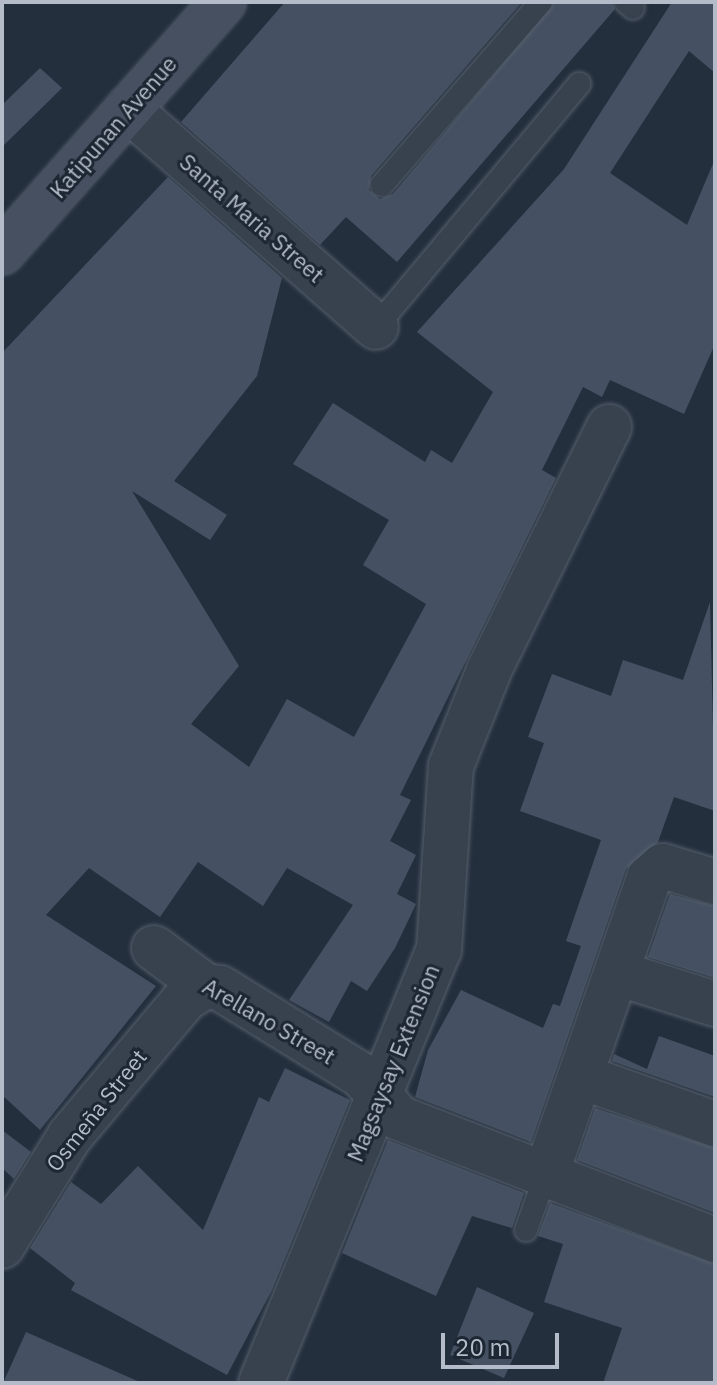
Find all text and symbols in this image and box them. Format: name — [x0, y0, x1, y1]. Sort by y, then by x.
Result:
street label: Katipunan Avenue — [44, 51, 182, 203]
street label: Santa Maria Street — [175, 148, 329, 288]
street label: Magsaysay Extension — [341, 961, 445, 1165]
street label: Arellano Street — [198, 973, 340, 1069]
street label: Osmeña Street — [40, 1044, 152, 1176]
scale bar — [445, 1317, 563, 1367]
text: 20 m — [455, 1331, 510, 1363]

